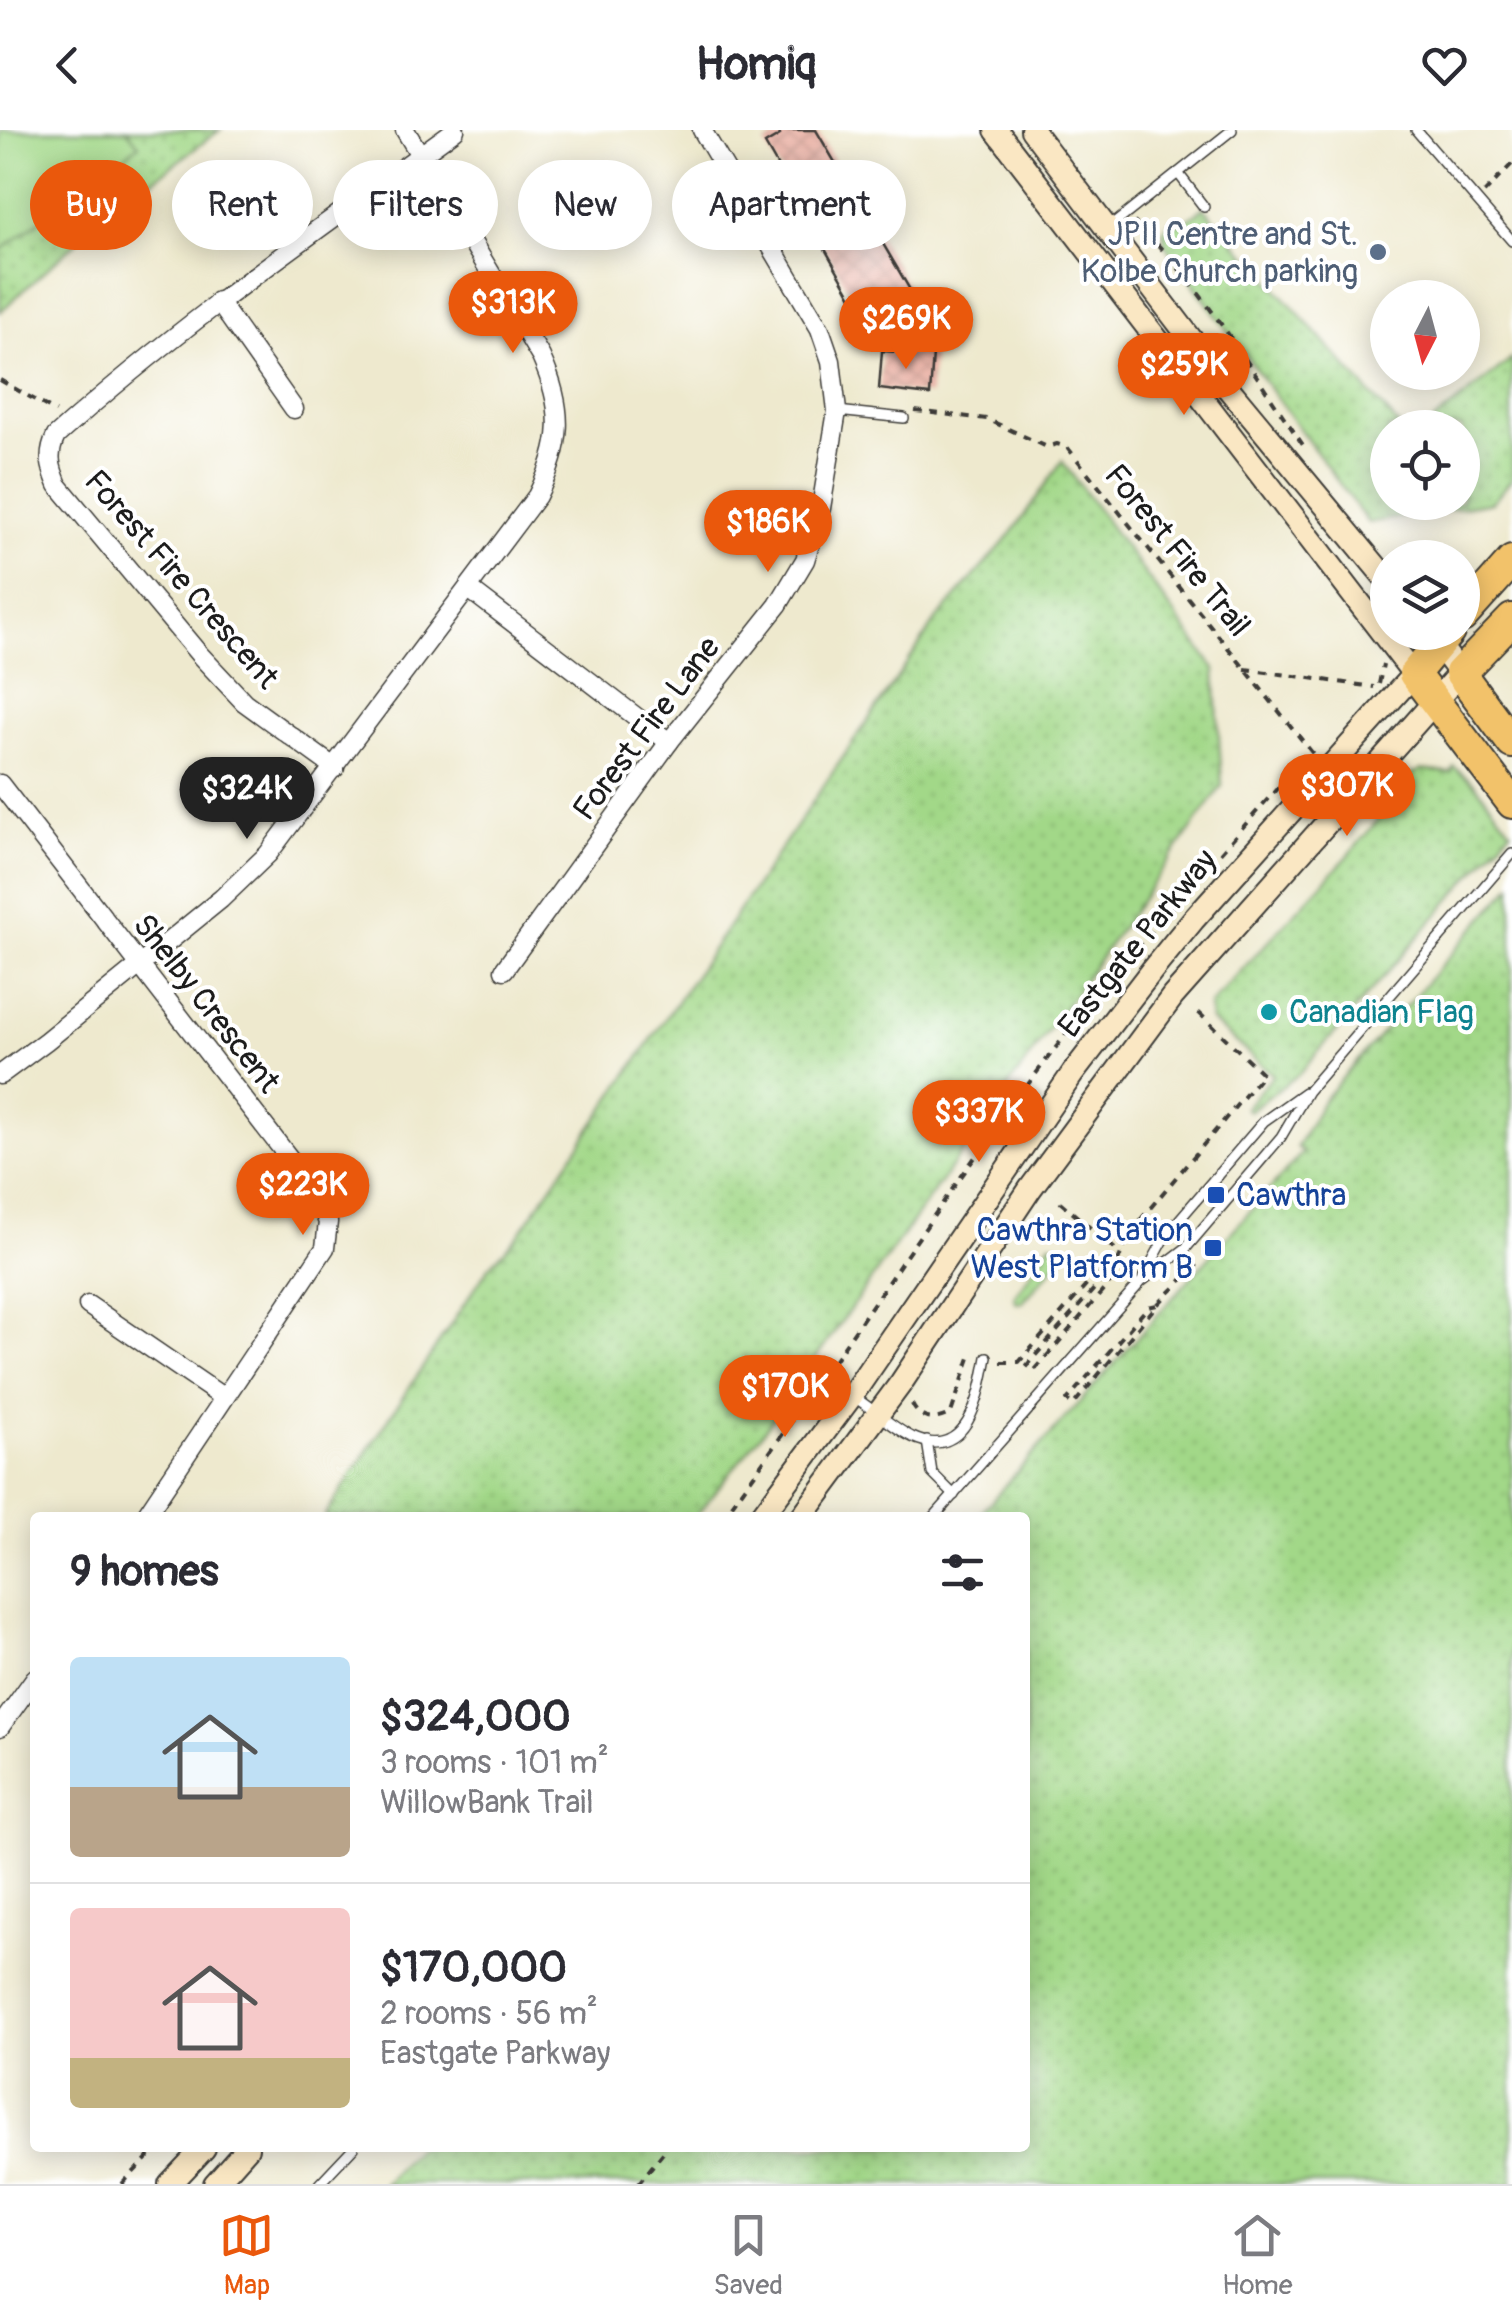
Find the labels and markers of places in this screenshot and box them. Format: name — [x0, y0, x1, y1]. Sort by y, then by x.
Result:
place label: JPII Centre and St. Kolbe Church parking — [1081, 215, 1358, 292]
marker: JPII Centre and St. Kolbe Church parking — [1367, 241, 1389, 263]
pin: $313K — [443, 271, 583, 356]
pin: $269K — [836, 287, 976, 372]
pin: $259K — [1114, 333, 1254, 418]
pin: $186K — [698, 490, 838, 575]
pin: $307K — [1277, 754, 1417, 839]
pin: $324K — [177, 757, 317, 842]
place label: Canadian Flag — [1289, 993, 1474, 1033]
marker: Canadian Flag — [1258, 1001, 1280, 1023]
pin: $337K — [909, 1080, 1049, 1165]
pin: $223K — [233, 1153, 373, 1238]
place label: Cawthra — [1236, 1176, 1346, 1216]
marker: Cawthra — [1205, 1184, 1227, 1206]
place label: Cawthra Station West Platform B — [971, 1211, 1193, 1288]
marker: Cawthra Station West Platform B — [1202, 1237, 1224, 1259]
pin: $170K — [715, 1355, 855, 1440]

